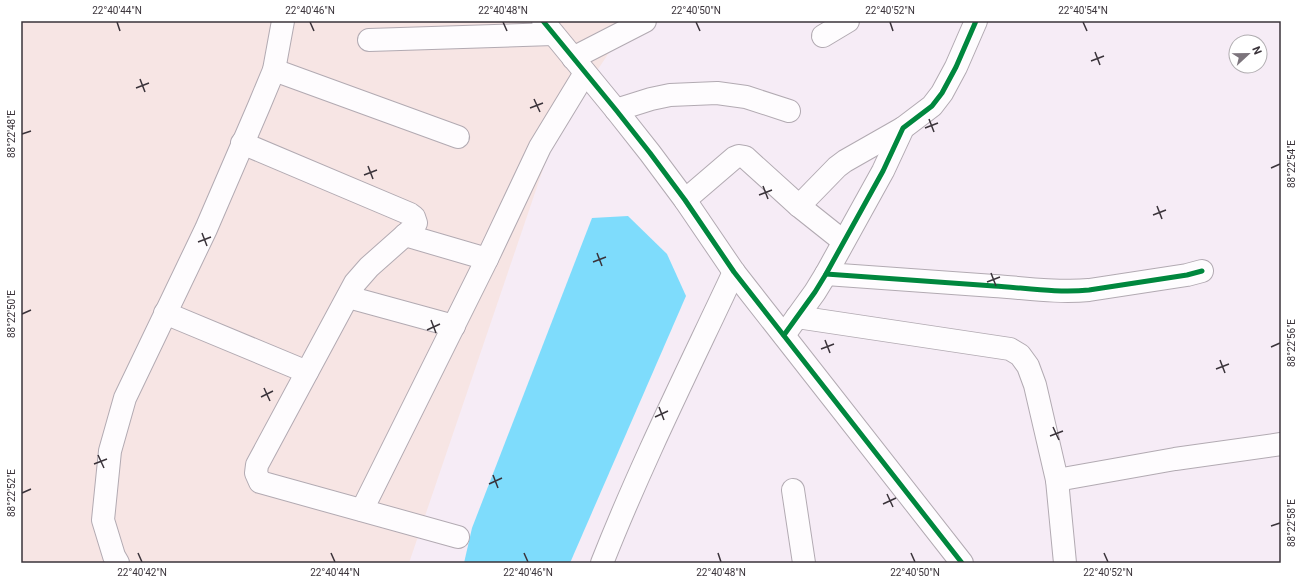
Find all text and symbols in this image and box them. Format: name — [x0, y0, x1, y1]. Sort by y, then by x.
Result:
text: 22°40'44"N — [92, 5, 142, 16]
text: 22°40'46"N — [285, 5, 335, 16]
text: 22°40'48"N — [478, 5, 528, 16]
text: 22°40'50"N — [671, 5, 721, 16]
text: 22°40'52"N — [865, 5, 915, 16]
text: 22°40'54"N — [1058, 5, 1108, 16]
north arrow — [1228, 34, 1268, 74]
text: N — [1249, 44, 1264, 57]
text: 88°22'48"E — [6, 110, 17, 158]
text: 88°22'54"E — [1286, 140, 1297, 188]
text: 88°22'50"E — [6, 290, 17, 338]
text: 88°22'56"E — [1286, 319, 1297, 367]
text: 88°22'52"E — [6, 469, 17, 517]
text: 88°22'58"E — [1286, 499, 1297, 547]
text: 22°40'42"N — [117, 567, 167, 578]
text: 22°40'44"N — [310, 567, 360, 578]
text: 22°40'46"N — [503, 567, 553, 578]
text: 22°40'48"N — [696, 567, 746, 578]
text: 22°40'50"N — [890, 567, 940, 578]
text: 22°40'52"N — [1083, 567, 1133, 578]

